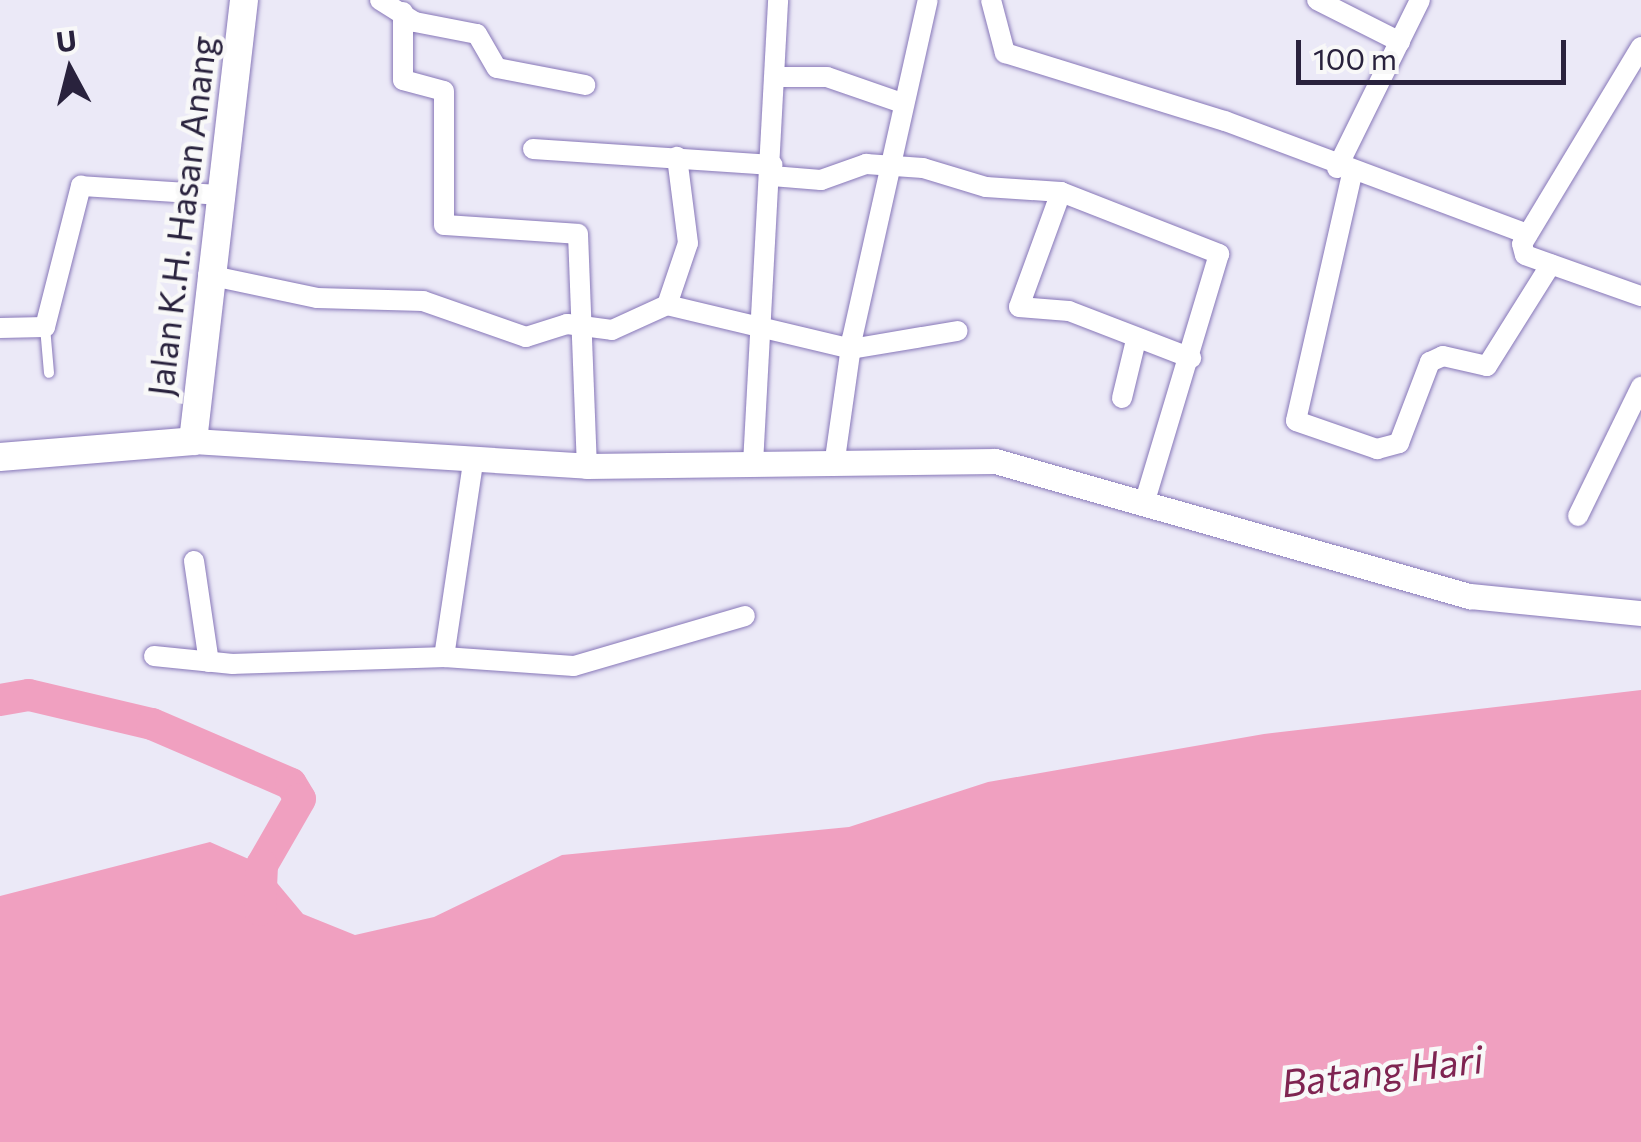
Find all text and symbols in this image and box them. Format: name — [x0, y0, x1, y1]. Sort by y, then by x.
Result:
north arrow — [20, 20, 120, 120]
scale bar — [1301, 20, 1571, 82]
text: U — [54, 22, 79, 58]
street label: Jalan K.H. Hasan Anang — [138, 34, 224, 398]
text: 100 m — [1313, 39, 1397, 76]
water label: Batang Hari — [1279, 1035, 1485, 1105]

